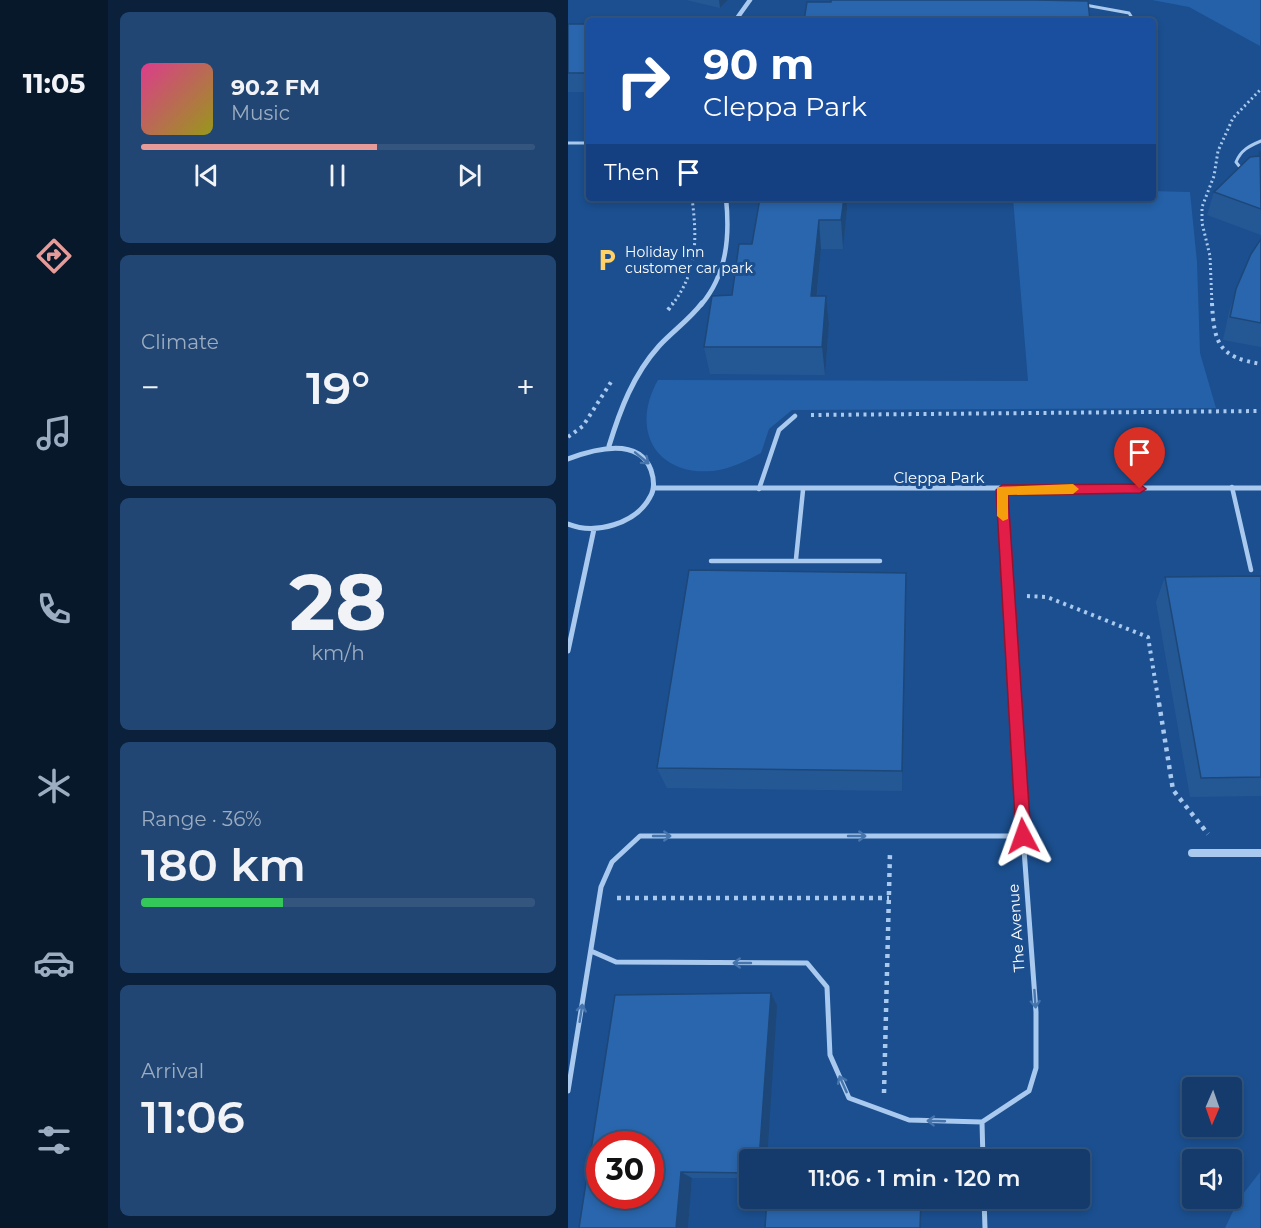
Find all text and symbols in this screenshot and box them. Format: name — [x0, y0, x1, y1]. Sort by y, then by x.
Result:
text: 90 m — [703, 38, 814, 90]
icon: right — [604, 42, 682, 120]
text: 11:05 — [23, 67, 85, 100]
text: 90.2 FM — [231, 74, 320, 101]
text: Cleppa Park — [703, 90, 867, 123]
text: Music — [231, 101, 290, 125]
icon: arrive — [672, 156, 705, 189]
icon: previous — [190, 159, 223, 192]
icon: pause — [321, 159, 354, 192]
icon: next — [453, 159, 486, 192]
text: Then — [604, 159, 660, 186]
icon: directions — [33, 235, 75, 277]
place label: Holiday Inn customer car park — [625, 243, 754, 277]
parking icon: Holiday Inn customer car park — [594, 247, 620, 273]
text: Climate — [141, 330, 219, 354]
text: 19° — [306, 360, 370, 415]
text: − — [141, 367, 160, 407]
text: + — [516, 367, 535, 407]
icon: music — [33, 412, 75, 454]
pin — [1114, 427, 1165, 489]
icon: arrive — [1123, 436, 1156, 469]
one-way arrow — [634, 452, 650, 465]
street label: Cleppa Park — [893, 468, 985, 487]
text: 28 — [289, 554, 387, 650]
icon: phone — [33, 588, 75, 630]
text: km/h — [311, 641, 365, 665]
icon: climate — [33, 765, 75, 807]
position arrow — [991, 804, 1055, 868]
text: Range · 36% — [141, 807, 262, 831]
one-way arrow — [652, 830, 672, 842]
one-way arrow — [847, 830, 867, 842]
text: 180 km — [141, 837, 306, 892]
street label: The Avenue — [1003, 883, 1029, 973]
icon: car — [33, 942, 75, 984]
one-way arrow — [733, 957, 753, 969]
one-way arrow — [1030, 989, 1041, 1009]
one-way arrow — [575, 1004, 586, 1023]
text: Arrival — [141, 1059, 204, 1083]
one-way arrow — [837, 1075, 848, 1093]
north arrow — [1182, 1077, 1242, 1137]
map controls — [1182, 1077, 1242, 1209]
text: 11:06 — [141, 1089, 245, 1144]
one-way arrow — [927, 1115, 947, 1126]
icon: filters — [33, 1119, 75, 1161]
speed limit sign: 30 — [586, 1131, 664, 1209]
button: sound — [1182, 1149, 1242, 1209]
text: 11:06 · 1 min · 120 m — [809, 1165, 1020, 1192]

